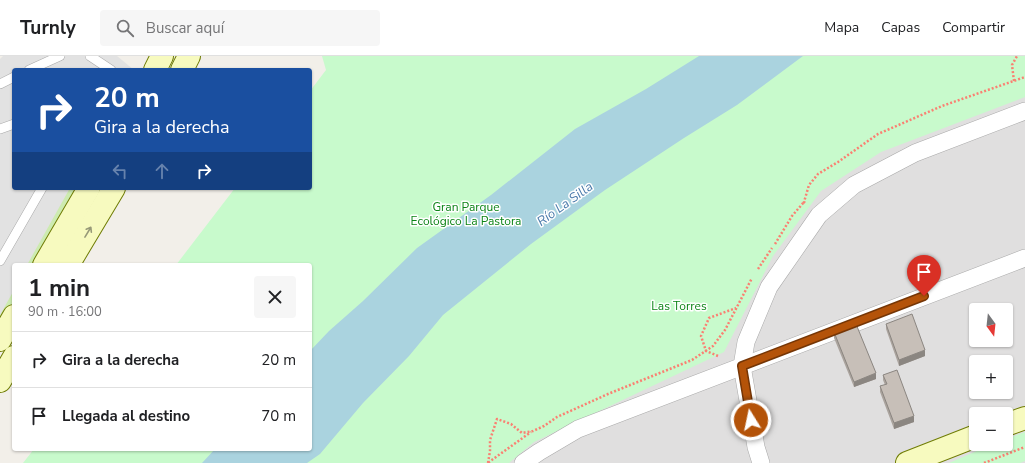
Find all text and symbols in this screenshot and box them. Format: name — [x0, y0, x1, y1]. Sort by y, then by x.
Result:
search box — [100, 10, 380, 46]
text: Turnly — [20, 15, 76, 41]
icon: search — [114, 17, 136, 39]
text: Buscar aquí — [146, 18, 224, 38]
text: Mapa — [824, 18, 859, 37]
text: Capas — [881, 18, 920, 37]
text: Compartir — [942, 18, 1005, 37]
text: 20 m — [94, 79, 160, 117]
icon: right — [28, 84, 80, 136]
text: Gira a la derecha — [94, 115, 230, 139]
icon: left — [109, 160, 131, 182]
icon: ahead — [151, 160, 173, 182]
icon: right — [193, 160, 215, 182]
water label: Río La Silla — [533, 178, 597, 230]
park label: Gran Parque Ecológico La Pastora — [411, 199, 521, 229]
one-way arrow — [84, 226, 92, 238]
pin — [907, 255, 941, 296]
icon: arrive — [913, 261, 935, 283]
text: 1 min — [28, 272, 90, 304]
button: close — [254, 276, 296, 318]
park label: Las Torres — [651, 298, 707, 314]
text: 90 m · 16:00 — [28, 303, 102, 321]
north arrow — [969, 303, 1013, 347]
map controls — [969, 303, 1013, 451]
icon: right — [28, 349, 50, 371]
text: Gira a la derecha — [62, 350, 179, 370]
text: 20 m — [261, 350, 296, 370]
button: + — [969, 355, 1013, 399]
position arrow — [730, 399, 772, 441]
icon: arrive — [28, 405, 50, 427]
text: Llegada al destino — [62, 406, 190, 426]
text: 70 m — [261, 406, 296, 426]
button: − — [969, 407, 1013, 451]

